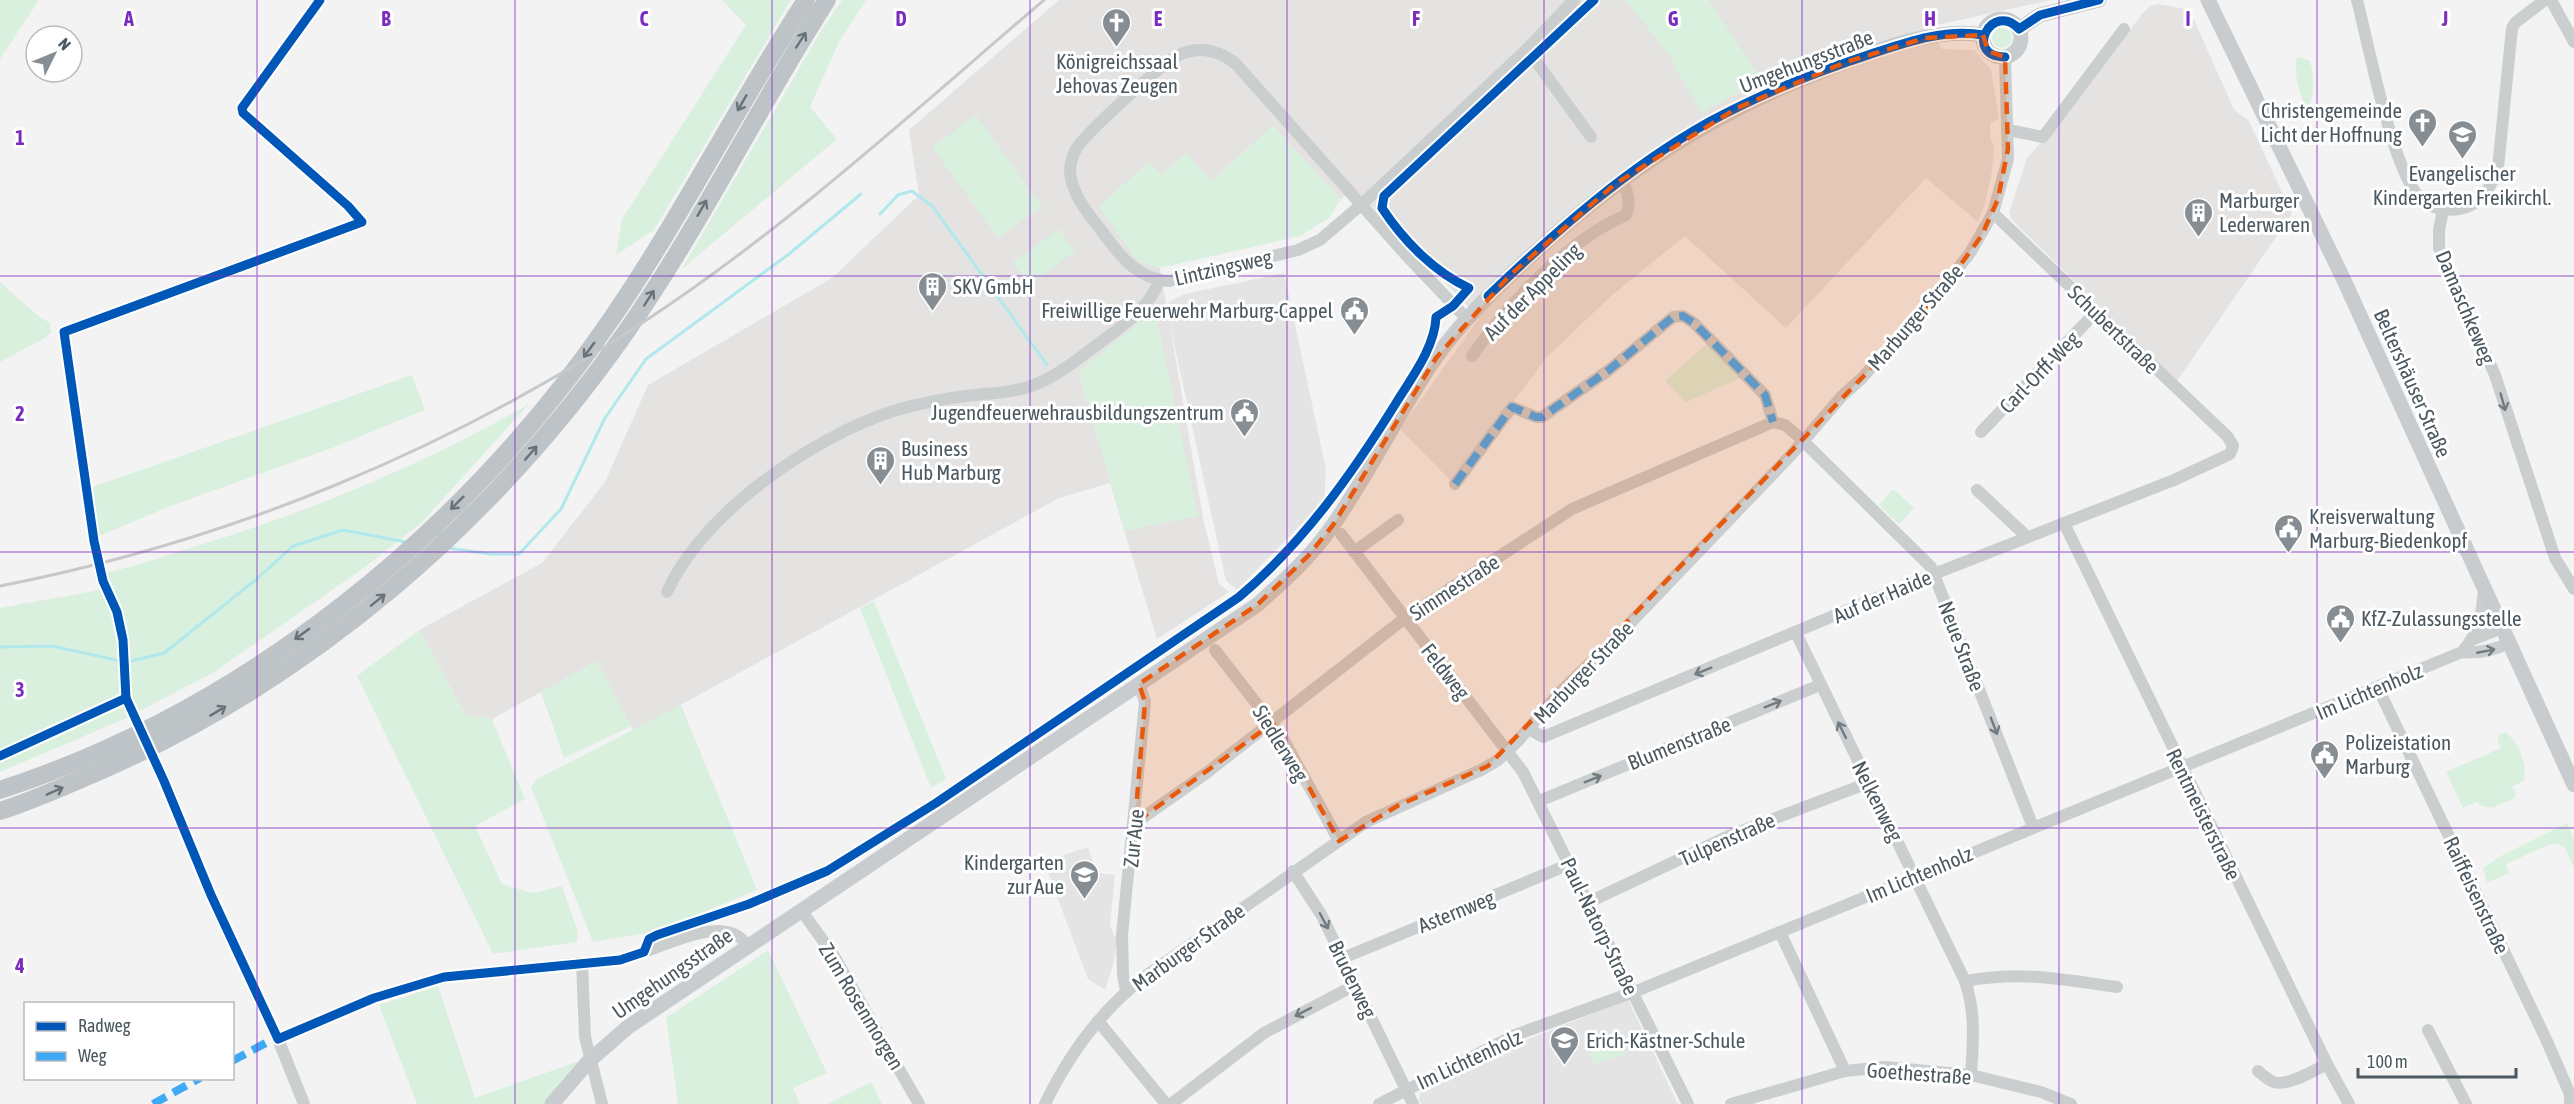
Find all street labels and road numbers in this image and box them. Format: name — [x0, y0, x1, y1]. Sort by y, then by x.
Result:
street label: Umgehungsstraße — [1736, 25, 1876, 97]
street label: Auf der Appeling — [1479, 238, 1585, 344]
street label: Lintzingsweg — [1172, 244, 1274, 290]
street label: Damaschkeweg — [2431, 247, 2501, 367]
street label: Marburger Straße — [1862, 259, 1968, 375]
street label: Schubertstraße — [2064, 280, 2164, 378]
street label: Beltershäuser Straße — [2370, 305, 2456, 461]
street label: Carl-Orff-Weg — [1994, 326, 2084, 418]
street label: Simmestraße — [1405, 549, 1503, 625]
street label: Auf der Haide — [1829, 565, 1935, 627]
street label: Neue Straße — [1934, 598, 1990, 694]
street label: Marburger Straße — [1528, 616, 1638, 728]
street label: Feldweg — [1417, 638, 1475, 704]
street label: Im Lichtenholz — [2312, 658, 2426, 724]
street label: Siedlerweg — [1248, 701, 1314, 785]
street label: Blumenstraße — [1624, 711, 1734, 775]
street label: Rentmeisterstraße — [2162, 744, 2246, 884]
street label: Nelkenweg — [1848, 757, 1908, 845]
street label: Tulpenstraße — [1676, 807, 1778, 871]
street label: Zur Aue — [1118, 808, 1148, 868]
street label: Raiffeisenstraße — [2439, 833, 2515, 957]
street label: Im Lichtenholz — [1862, 841, 1976, 907]
street label: Paul-Natorp-Straße — [1556, 853, 1644, 999]
street label: Asternweg — [1414, 885, 1498, 937]
street label: Marburger Straße — [1127, 898, 1249, 996]
street label: Umgehungsstraße — [607, 923, 737, 1023]
street label: Bruderweg — [1324, 936, 1382, 1022]
street label: Zum Rosenmorgen — [815, 938, 909, 1074]
street label: Im Lichtenholz — [1413, 1024, 1526, 1094]
street label: Goethestraße — [1866, 1057, 1972, 1089]

